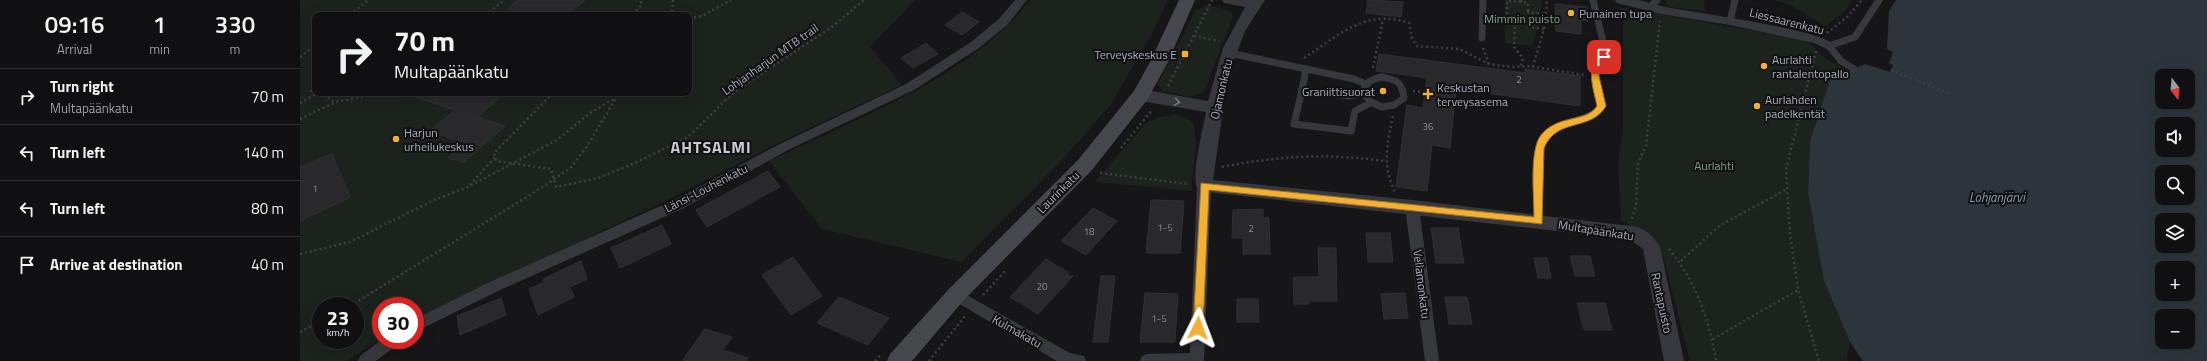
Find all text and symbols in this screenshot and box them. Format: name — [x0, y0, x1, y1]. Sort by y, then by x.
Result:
street label: Liessaarenkatu — [1748, 3, 1826, 39]
place label: Punainen tupa — [1579, 4, 1652, 23]
text: 09:16 — [45, 6, 104, 42]
text: 1 — [153, 6, 166, 42]
text: 330 — [215, 6, 255, 42]
marker: Punainen tupa — [1566, 8, 1576, 18]
park label: Mimmin puisto — [1484, 9, 1560, 28]
street label: Lohjanharjun MTB trail — [718, 18, 822, 100]
text: 70 m — [394, 19, 455, 62]
icon: right — [328, 28, 380, 80]
text: Arrival — [57, 39, 92, 59]
text: min — [149, 39, 170, 59]
text: m — [230, 39, 240, 59]
pin — [1587, 40, 1621, 74]
place label: Terveyskeskus E — [1094, 45, 1177, 64]
icon: arrive — [1593, 46, 1615, 68]
marker: Terveyskeskus E — [1180, 49, 1190, 59]
place label: Aurlahti rantalentopallo — [1772, 50, 1849, 83]
street label: Ojamonkatu — [1205, 57, 1237, 121]
text: Multapäänkatu — [394, 58, 509, 85]
marker: Aurlahti rantalentopallo — [1759, 61, 1769, 71]
north arrow — [2155, 69, 2195, 109]
map controls — [2155, 69, 2195, 349]
house number: 2 — [1516, 72, 1522, 87]
text: Turn right — [50, 75, 114, 98]
place label: Keskustan terveysasema — [1437, 78, 1508, 111]
place label: Graniittisuorat — [1302, 82, 1376, 101]
text: 70 m — [251, 85, 284, 108]
icon: right — [16, 86, 38, 108]
marker: Graniittisuorat — [1378, 86, 1388, 96]
marker: Keskustan terveysasema — [1422, 88, 1434, 100]
place label: Aurlahden padelkentät — [1765, 90, 1826, 123]
one-way arrow — [1174, 97, 1181, 106]
text: Multapäänkatu — [50, 98, 133, 118]
marker: Aurlahden padelkentät — [1752, 101, 1762, 111]
button: sound — [2155, 117, 2195, 157]
house number: 36 — [1422, 119, 1434, 134]
place label: Harjun urheilukeskus — [404, 123, 474, 156]
marker: Harjun urheilukeskus — [391, 134, 401, 144]
district label: AHTSALMI — [671, 135, 751, 159]
text: Turn left — [50, 141, 105, 164]
text: 140 m — [243, 141, 284, 164]
icon: left — [16, 142, 38, 164]
park label: Aurlahti — [1694, 156, 1734, 175]
street label: Länsi-Louhenkatu — [661, 159, 751, 217]
button: search — [2155, 165, 2195, 205]
street label: Laurinkatu — [1032, 166, 1084, 218]
house number: 1 — [312, 181, 318, 196]
water label: Lohjanjärvi — [1969, 187, 2026, 207]
text: Turn left — [50, 197, 105, 220]
text: 80 m — [251, 197, 284, 220]
icon: left — [16, 198, 38, 220]
button: layers — [2155, 213, 2195, 253]
street label: Multapäänkatu — [1557, 215, 1635, 245]
house number: 1-5 — [1157, 220, 1173, 235]
house number: 2 — [1248, 221, 1254, 236]
house number: 18 — [1083, 224, 1095, 239]
street label: Vellamonkatu — [1408, 248, 1436, 320]
text: Arrive at destination — [50, 253, 183, 276]
text: 40 m — [251, 253, 284, 276]
icon: arrive — [16, 254, 38, 276]
button: + — [2155, 261, 2195, 301]
street label: Rantapuisto — [1646, 271, 1678, 335]
house number: 20 — [1036, 279, 1048, 294]
speed limit sign: 30 — [372, 297, 424, 349]
text: 23 — [327, 302, 349, 333]
position arrow — [1177, 307, 1219, 349]
button: − — [2155, 309, 2195, 349]
street label: Kulmakatu — [989, 310, 1045, 352]
house number: 1-5 — [1151, 311, 1167, 326]
text: km/h — [327, 325, 349, 340]

